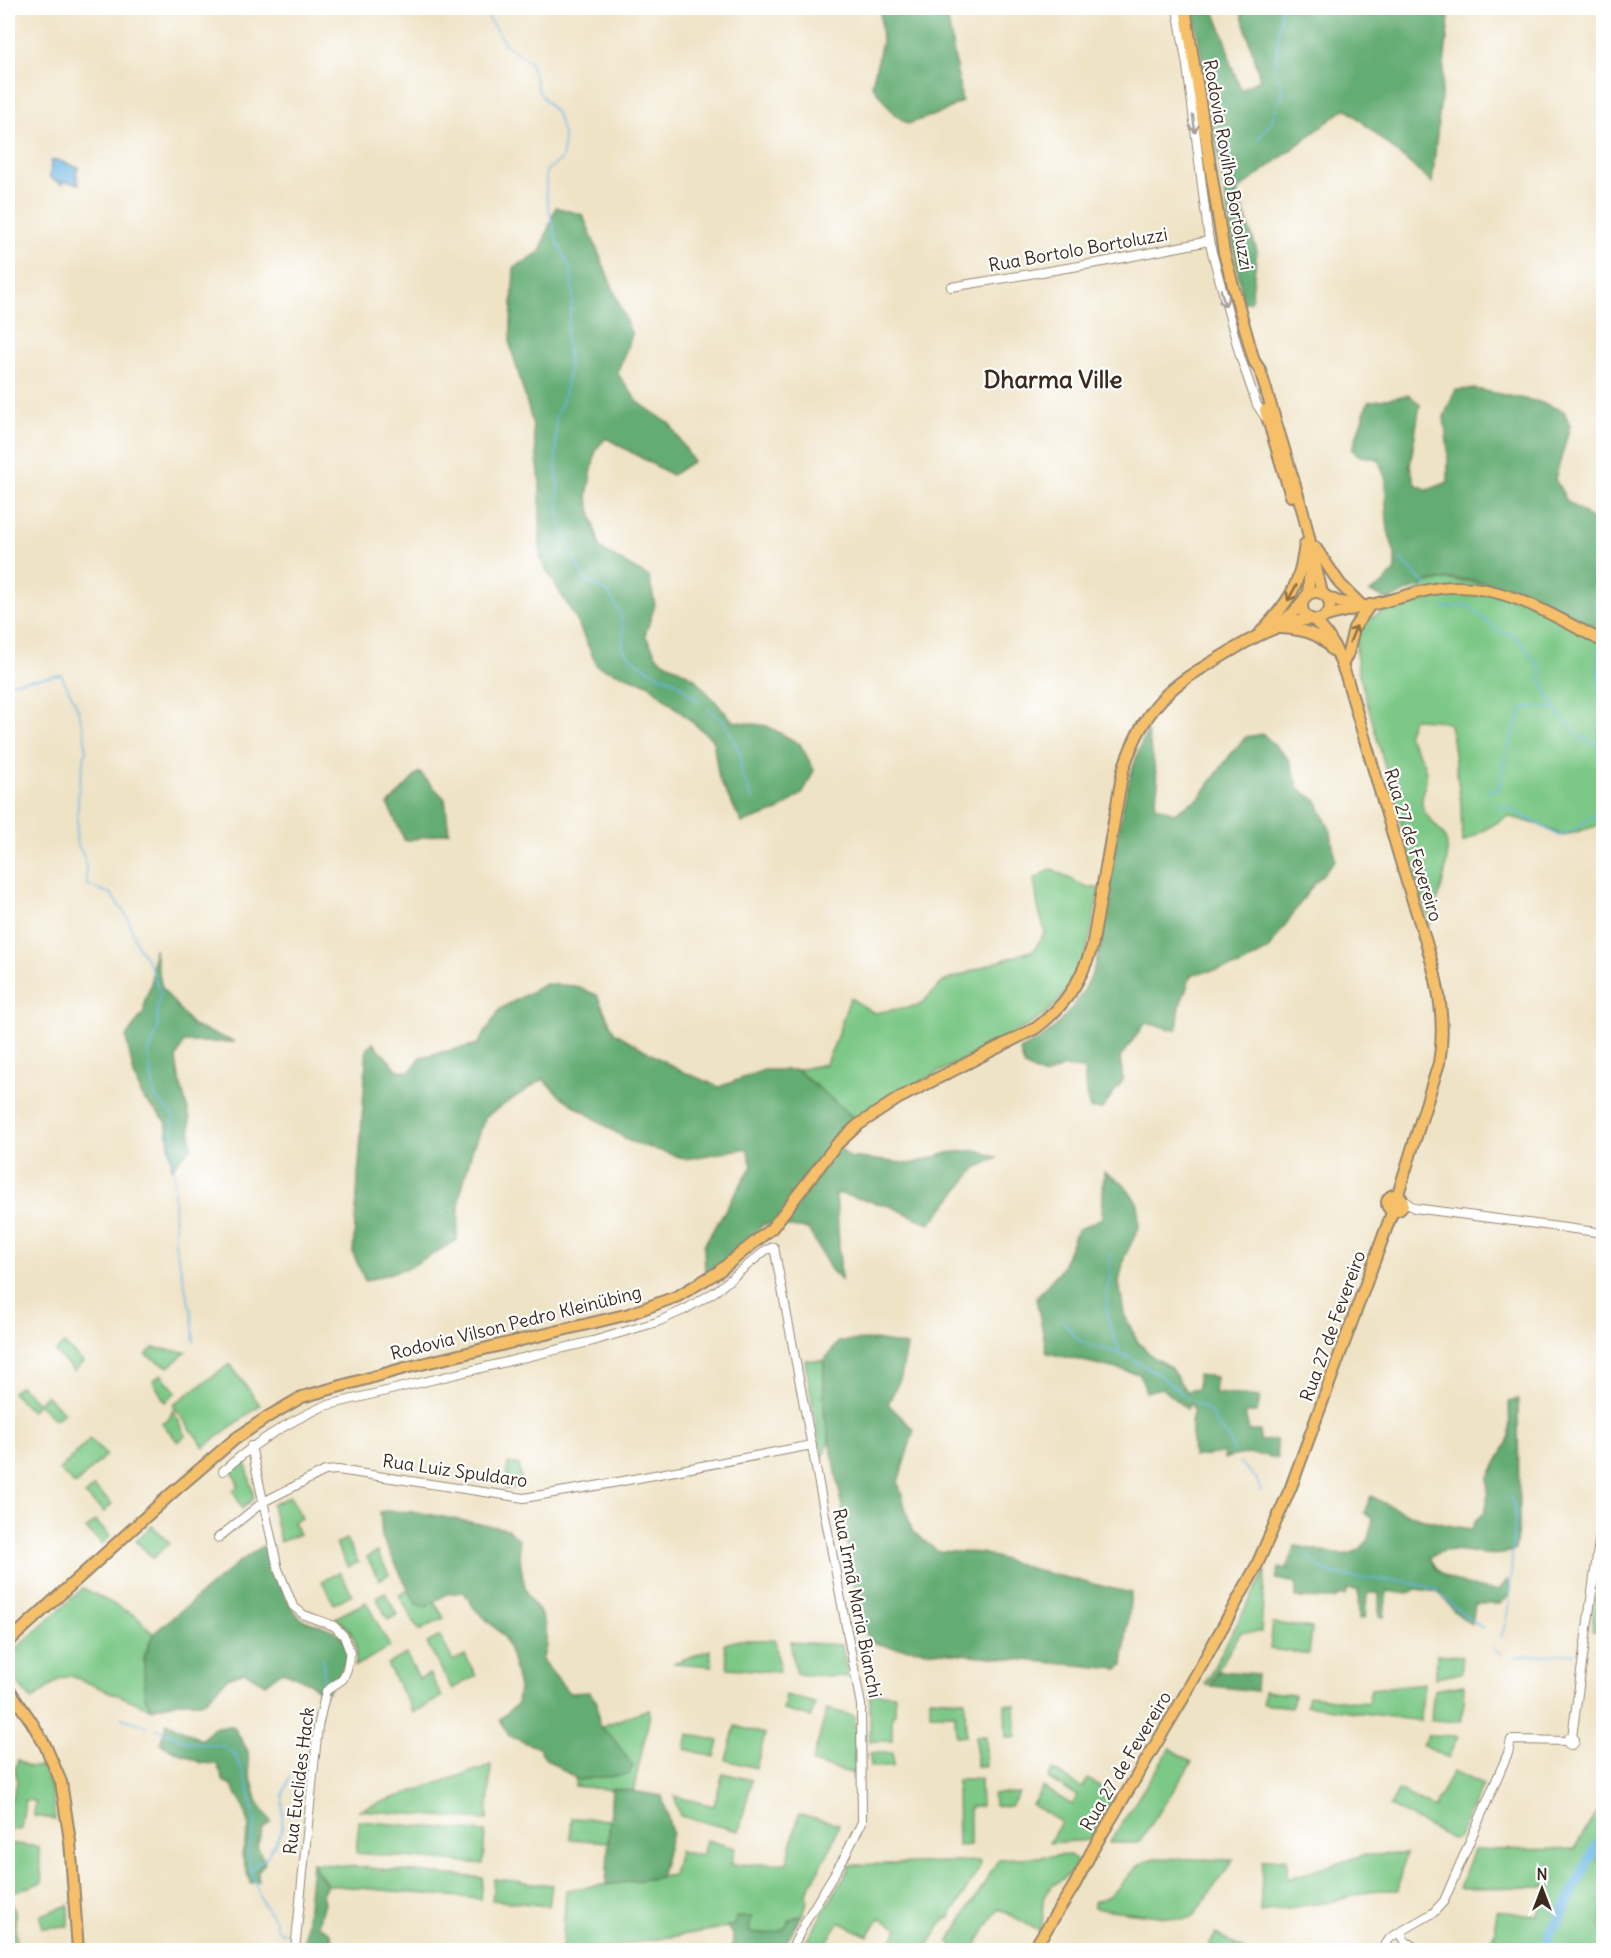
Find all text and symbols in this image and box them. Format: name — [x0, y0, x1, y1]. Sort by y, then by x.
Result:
street label: Rodovia Rovilho Bortoluzzi — [1199, 58, 1258, 272]
one-way arrow — [1189, 113, 1200, 133]
street label: Rua Bortolo Bortoluzzi — [987, 222, 1169, 277]
one-way arrow — [1218, 288, 1230, 307]
district label: Dharma Ville — [984, 364, 1123, 394]
one-way arrow — [1286, 584, 1298, 601]
one-way arrow — [1349, 625, 1360, 643]
street label: Rua 27 de Fevereiro — [1379, 765, 1448, 924]
street label: Rua 27 de Fevereiro — [1295, 1247, 1371, 1404]
street label: Rodovia Vilson Pedro Kleinübing — [388, 1280, 644, 1365]
street label: Rua Luiz Spuldaro — [381, 1449, 529, 1492]
street label: Rua Irmã Maria Bianchi — [828, 1506, 887, 1700]
street label: Rua 27 de Fevereiro — [1075, 1687, 1176, 1835]
street label: Rua Euclides Hack — [278, 1706, 319, 1856]
north arrow — [1512, 1859, 1572, 1919]
text: N — [1536, 1864, 1548, 1884]

